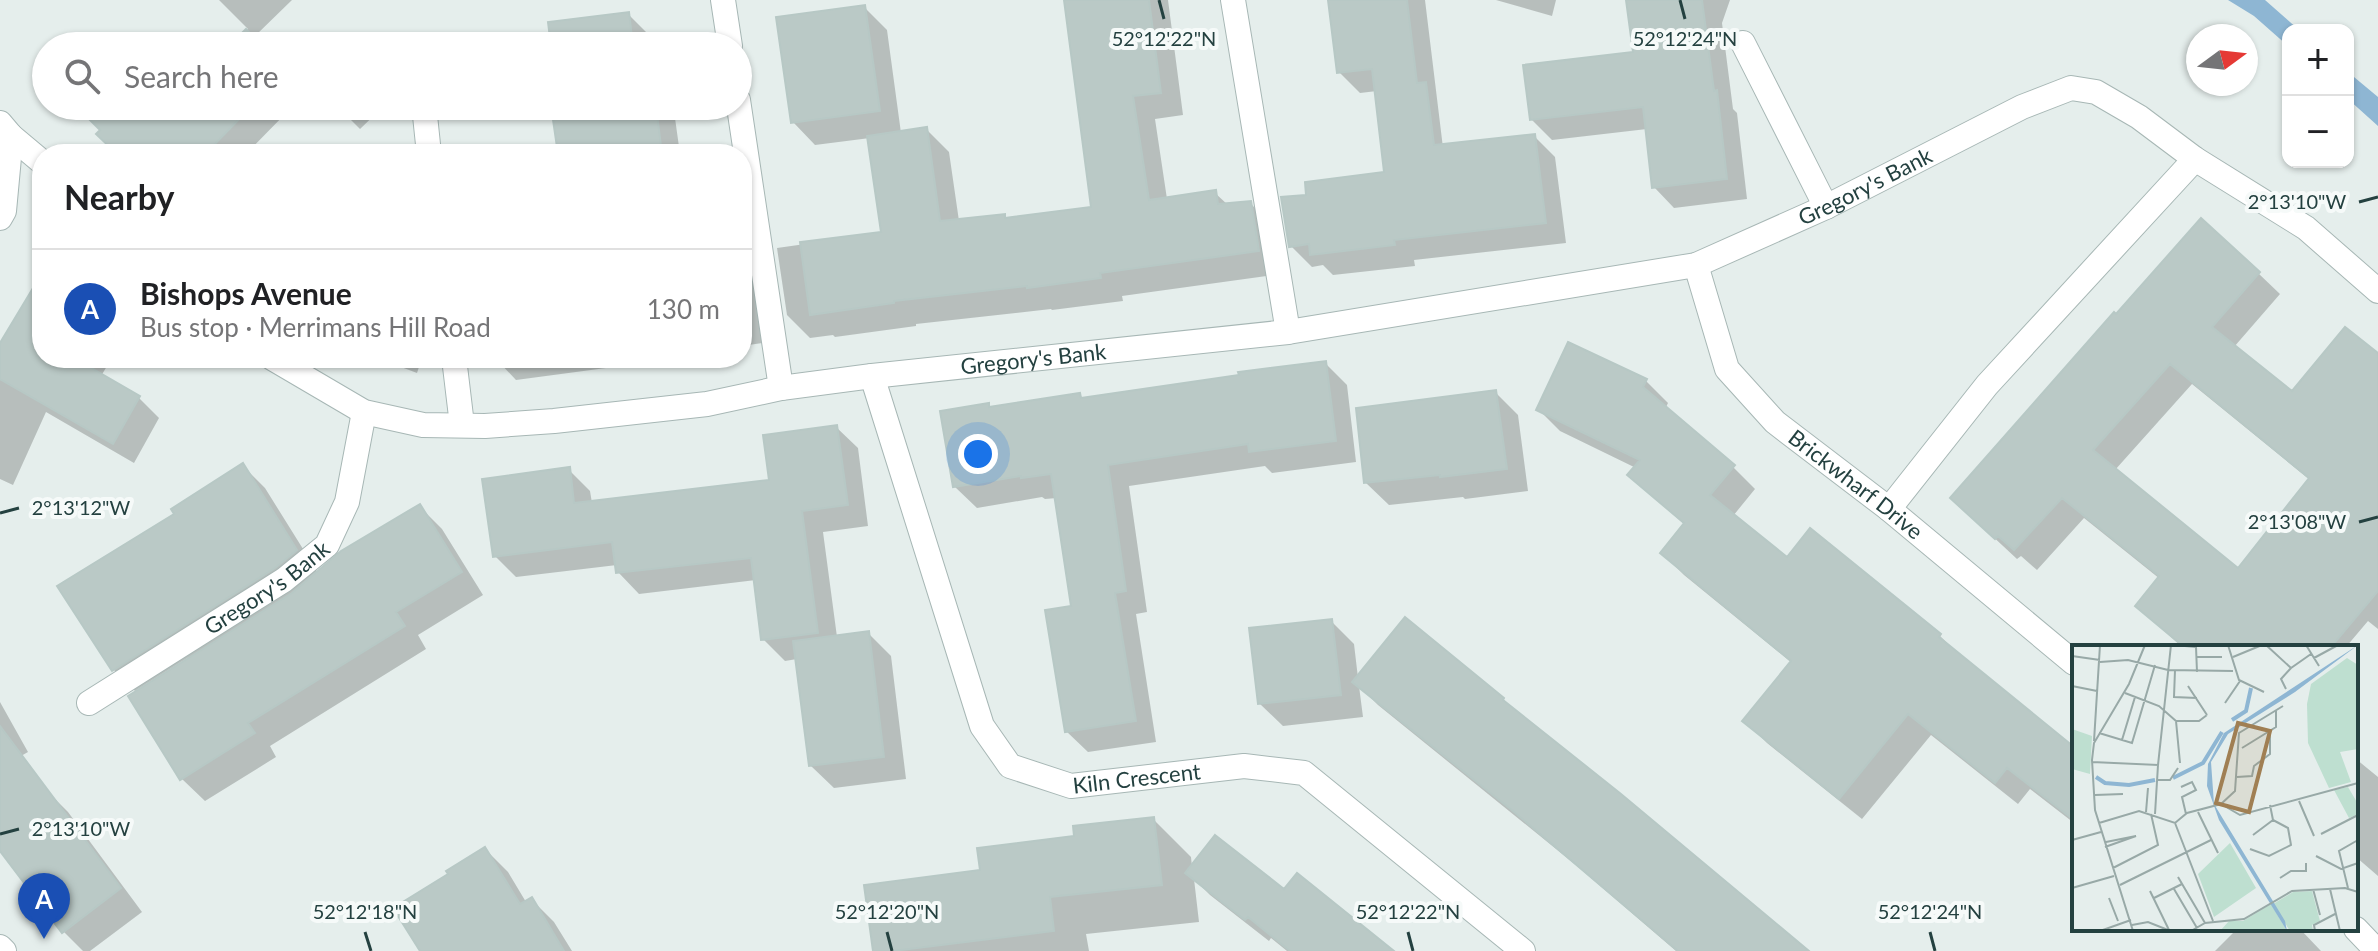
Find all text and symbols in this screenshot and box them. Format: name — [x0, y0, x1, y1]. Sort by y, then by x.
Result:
north arrow — [2186, 24, 2258, 96]
map controls — [2282, 24, 2354, 168]
button: + — [2282, 24, 2354, 96]
text: 52°12'22"N — [1112, 26, 1216, 50]
text: 52°12'24"N — [1633, 26, 1737, 50]
search box — [32, 32, 752, 120]
icon: search — [60, 54, 104, 98]
text: Search here — [124, 58, 279, 94]
button: − — [2282, 96, 2354, 168]
street label: Gregory's Bank — [1794, 141, 1937, 231]
text: Nearby — [64, 176, 175, 217]
text: 2°13'10"W — [2248, 189, 2347, 213]
text: Bishops Avenue — [140, 275, 352, 311]
text: A — [81, 293, 99, 325]
text: 130 m — [647, 293, 720, 325]
text: Bus stop · Merrimans Hill Road — [140, 311, 491, 343]
street label: Gregory's Bank — [959, 337, 1108, 380]
street label: Brickwharf Drive — [1783, 423, 1929, 545]
your location — [958, 434, 998, 474]
text: 2°13'12"W — [32, 495, 131, 519]
text: 2°13'08"W — [2248, 509, 2347, 533]
street label: Gregory's Bank — [199, 534, 335, 640]
inset map — [2072, 645, 2358, 931]
street label: Kiln Crescent — [1071, 757, 1202, 799]
text: 2°13'10"W — [32, 816, 131, 840]
pin: A — [18, 873, 70, 939]
text: 52°12'18"N — [313, 899, 417, 923]
text: 52°12'20"N — [835, 899, 939, 923]
text: 52°12'22"N — [1356, 899, 1460, 923]
text: 52°12'24"N — [1878, 899, 1982, 923]

